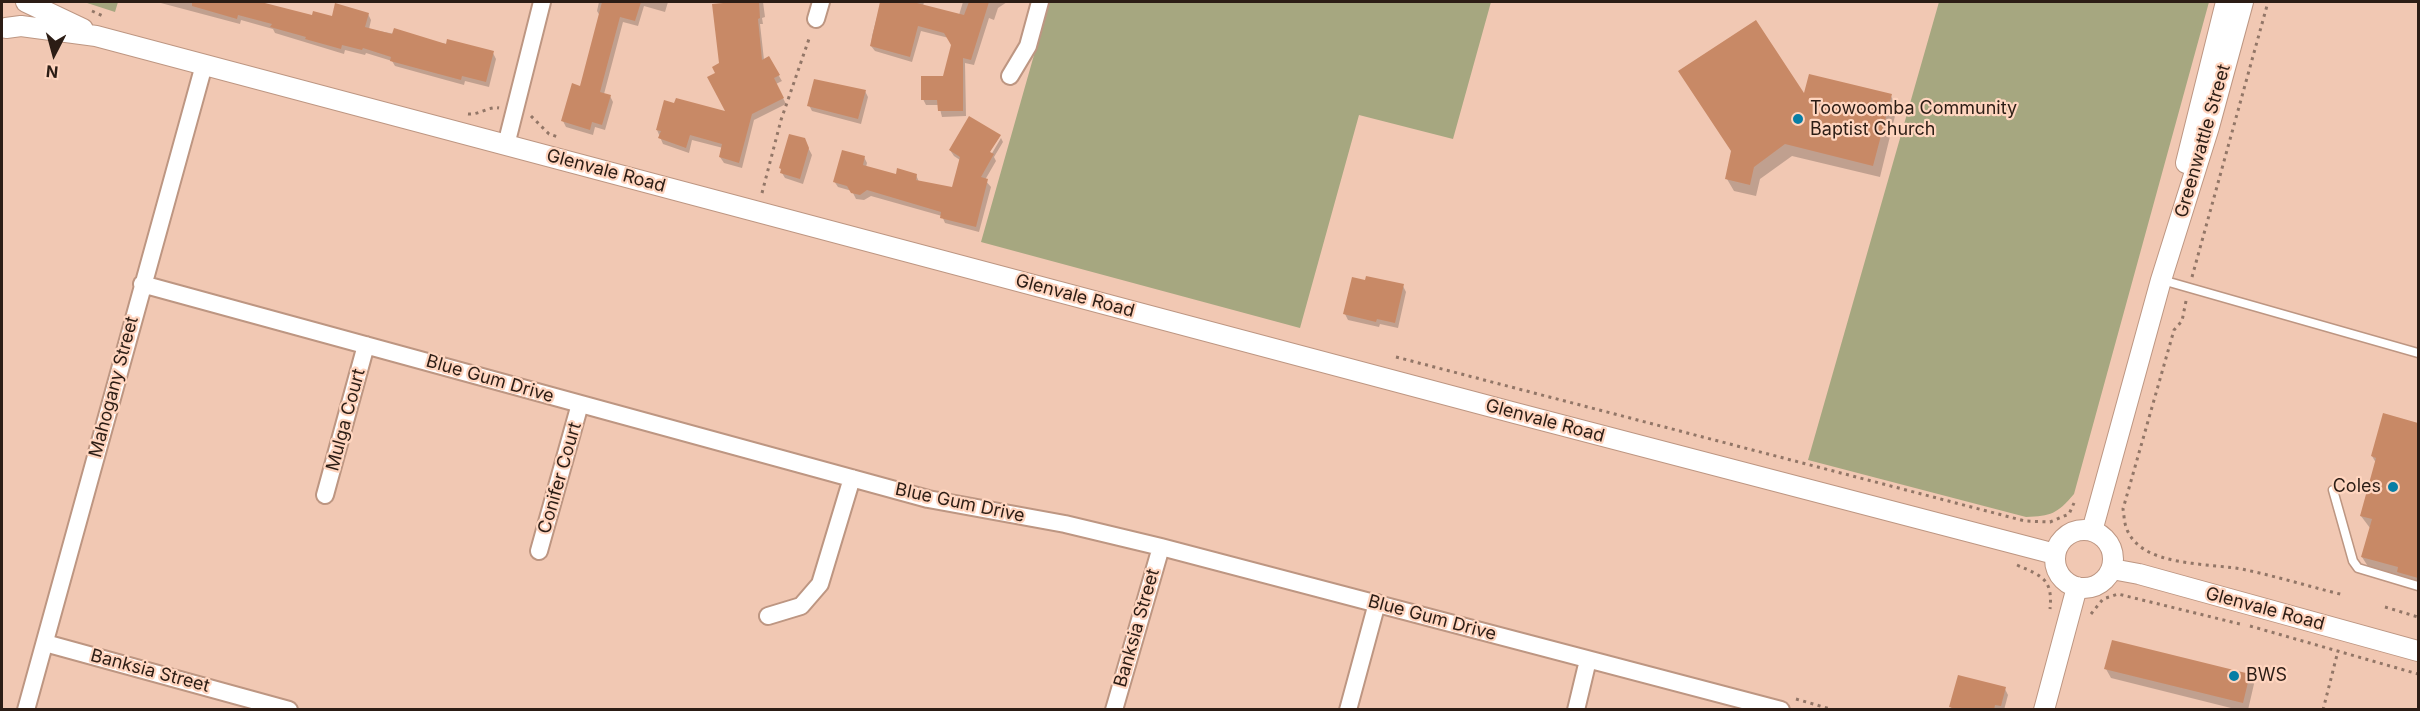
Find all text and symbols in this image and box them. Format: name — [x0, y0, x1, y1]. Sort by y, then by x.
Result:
north arrow — [24, 24, 84, 84]
text: N — [45, 61, 59, 82]
street label: Greenwattle Street — [2171, 62, 2235, 220]
place label: Toowoomba Community Baptist Church — [1810, 98, 2017, 140]
marker: Toowoomba Community Baptist Church — [1791, 112, 1805, 126]
street label: Glenvale Road — [544, 145, 668, 197]
street label: Glenvale Road — [1013, 270, 1137, 322]
street label: Mahogany Street — [85, 314, 143, 460]
street label: Blue Gum Drive — [424, 350, 556, 408]
street label: Mulga Court — [322, 366, 370, 474]
street label: Glenvale Road — [1483, 395, 1607, 447]
street label: Conifer Court — [534, 420, 586, 536]
place label: Coles — [2333, 476, 2381, 498]
street label: Blue Gum Drive — [893, 479, 1027, 527]
marker: Coles — [2386, 480, 2400, 494]
street label: Banksia Street — [1110, 566, 1164, 690]
street label: Glenvale Road — [2203, 583, 2327, 635]
street label: Blue Gum Drive — [1365, 590, 1499, 646]
street label: Banksia Street — [88, 645, 212, 697]
place label: BWS — [2246, 665, 2287, 687]
marker: BWS — [2227, 669, 2241, 683]

